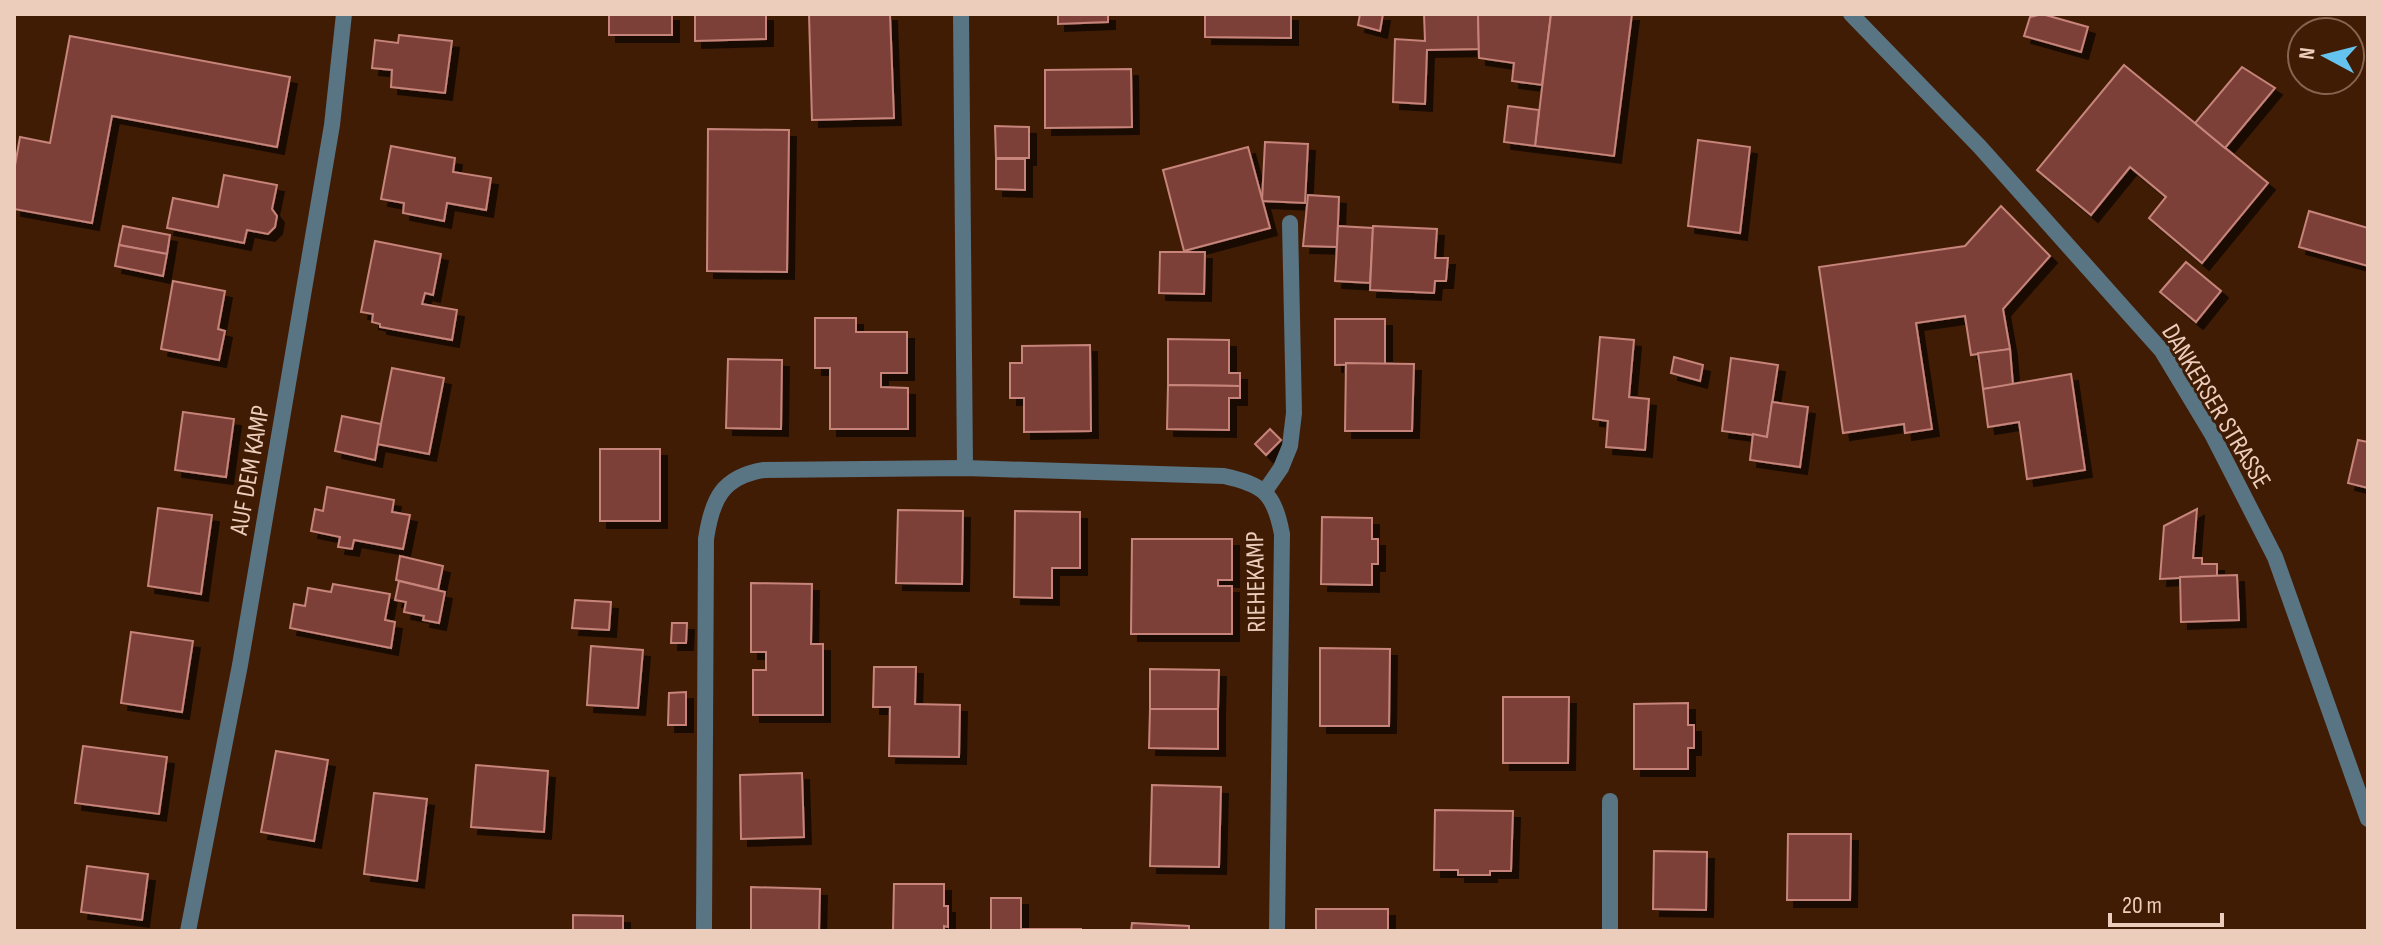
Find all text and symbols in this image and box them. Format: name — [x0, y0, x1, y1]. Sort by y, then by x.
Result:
north arrow — [2286, 16, 2366, 96]
text: N — [2294, 46, 2322, 61]
street label: DANKERSER STRASSE — [2154, 319, 2277, 495]
street label: AUF DEM KAMP — [224, 403, 277, 538]
street label: RIEHEKAMP — [1240, 531, 1273, 633]
scale bar — [2110, 877, 2222, 927]
text: 20 m — [2122, 891, 2162, 920]

